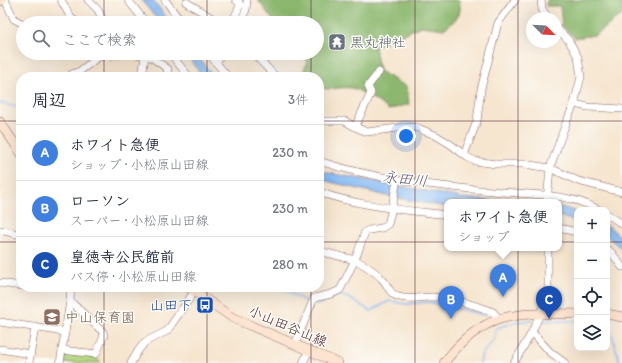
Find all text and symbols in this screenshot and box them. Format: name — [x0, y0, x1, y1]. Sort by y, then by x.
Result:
north arrow — [526, 12, 562, 48]
search box — [16, 16, 324, 60]
icon: search — [30, 27, 52, 49]
text: ここで検索 — [62, 31, 137, 49]
temple icon: 黒丸神社 — [327, 32, 347, 52]
place label: 黒丸神社 — [350, 34, 406, 51]
text: 周辺 — [32, 90, 66, 110]
text: 3件 — [288, 92, 308, 107]
your location — [396, 126, 416, 146]
text: ホワイト急便 — [70, 136, 160, 154]
text: A — [41, 145, 49, 160]
text: 230 m — [272, 145, 308, 160]
text: ショップ · 小松原山田線 — [70, 157, 208, 172]
water label: 永田川 — [382, 168, 428, 190]
text: ローソン — [70, 192, 130, 210]
popup — [444, 199, 562, 251]
text: B — [41, 201, 49, 216]
text: 230 m — [272, 201, 308, 216]
map controls — [574, 207, 610, 351]
button: + — [574, 207, 610, 243]
text: ホワイト急便 — [458, 208, 548, 226]
text: スーパー · 小松原山田線 — [70, 213, 208, 228]
text: ショップ — [458, 229, 510, 244]
button: − — [574, 243, 610, 279]
text: 皇徳寺公民館前 — [70, 248, 175, 266]
text: C — [41, 257, 49, 272]
text: 280 m — [272, 257, 308, 272]
pin: A — [490, 264, 516, 297]
text: バス停 · 小松原山田線 — [70, 269, 196, 284]
button: locate — [574, 279, 610, 315]
pin: B — [438, 286, 464, 319]
pin: C — [536, 286, 562, 319]
bus stop icon: 山田下 — [195, 295, 215, 315]
place label: 山田下 — [150, 297, 192, 314]
street label: 小山田谷山線 — [246, 302, 330, 351]
school or university icon: 中山保育園 — [42, 307, 62, 327]
place label: 中山保育園 — [65, 309, 135, 326]
button: layers — [574, 315, 610, 351]

